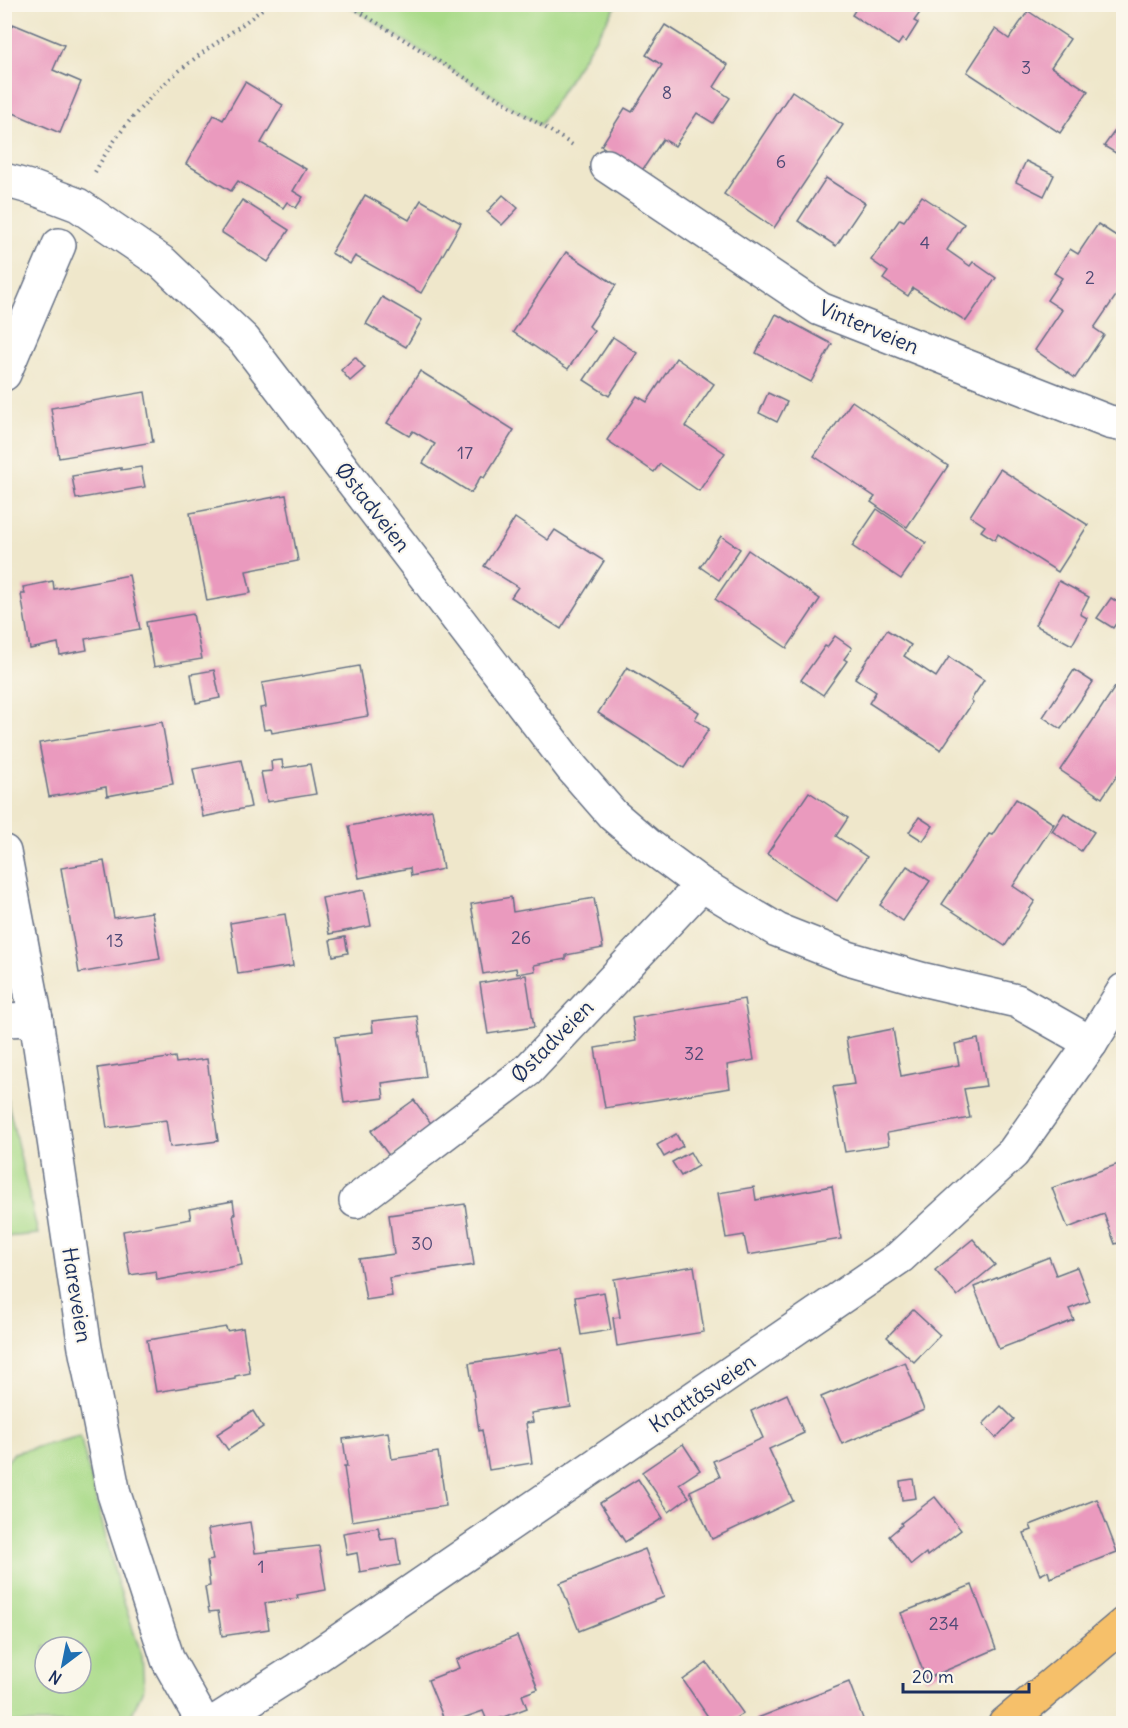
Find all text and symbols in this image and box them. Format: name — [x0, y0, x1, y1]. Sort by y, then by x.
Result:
house number: 3 — [1021, 56, 1031, 79]
house number: 8 — [662, 81, 672, 104]
house number: 6 — [776, 150, 786, 173]
house number: 4 — [920, 231, 930, 254]
house number: 2 — [1085, 266, 1095, 289]
street label: Vinterveien — [815, 294, 923, 360]
house number: 17 — [457, 441, 473, 464]
street label: Østadveien — [330, 457, 416, 557]
house number: 26 — [511, 926, 531, 949]
house number: 13 — [106, 929, 124, 952]
street label: Østadveien — [505, 994, 599, 1088]
house number: 32 — [684, 1042, 704, 1065]
house number: 30 — [411, 1232, 433, 1255]
street label: Hareveien — [56, 1245, 98, 1345]
street label: Knattåsveien — [644, 1348, 760, 1438]
house number: 1 — [257, 1555, 265, 1578]
house number: 234 — [929, 1612, 959, 1635]
north arrow — [33, 1635, 93, 1695]
scale bar — [903, 1656, 1029, 1694]
text: 20 m — [912, 1665, 954, 1688]
text: N — [45, 1666, 65, 1689]

